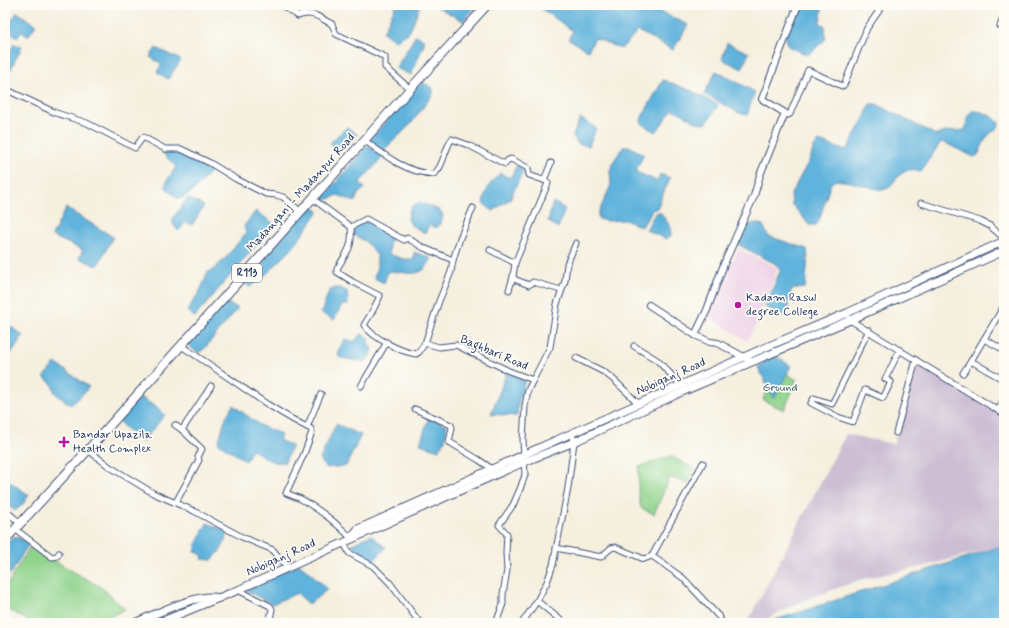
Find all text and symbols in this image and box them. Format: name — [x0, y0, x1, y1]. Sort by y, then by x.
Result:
street label: Madanganj - Madanpur Road — [243, 130, 359, 256]
road number: R113 — [232, 264, 262, 282]
place label: Kadam Rasul degree College — [746, 290, 819, 321]
marker: Kadam Rasul degree College — [733, 300, 743, 310]
street label: Baghbari Road — [457, 332, 530, 375]
street label: Nobiganj Road — [634, 355, 708, 399]
park label: Ground — [762, 380, 798, 396]
place label: Bandar Upazila Health Complex — [73, 427, 153, 457]
marker: Bandar Upazila Health Complex — [58, 436, 70, 448]
street label: Nobiganj Road — [244, 536, 318, 580]

